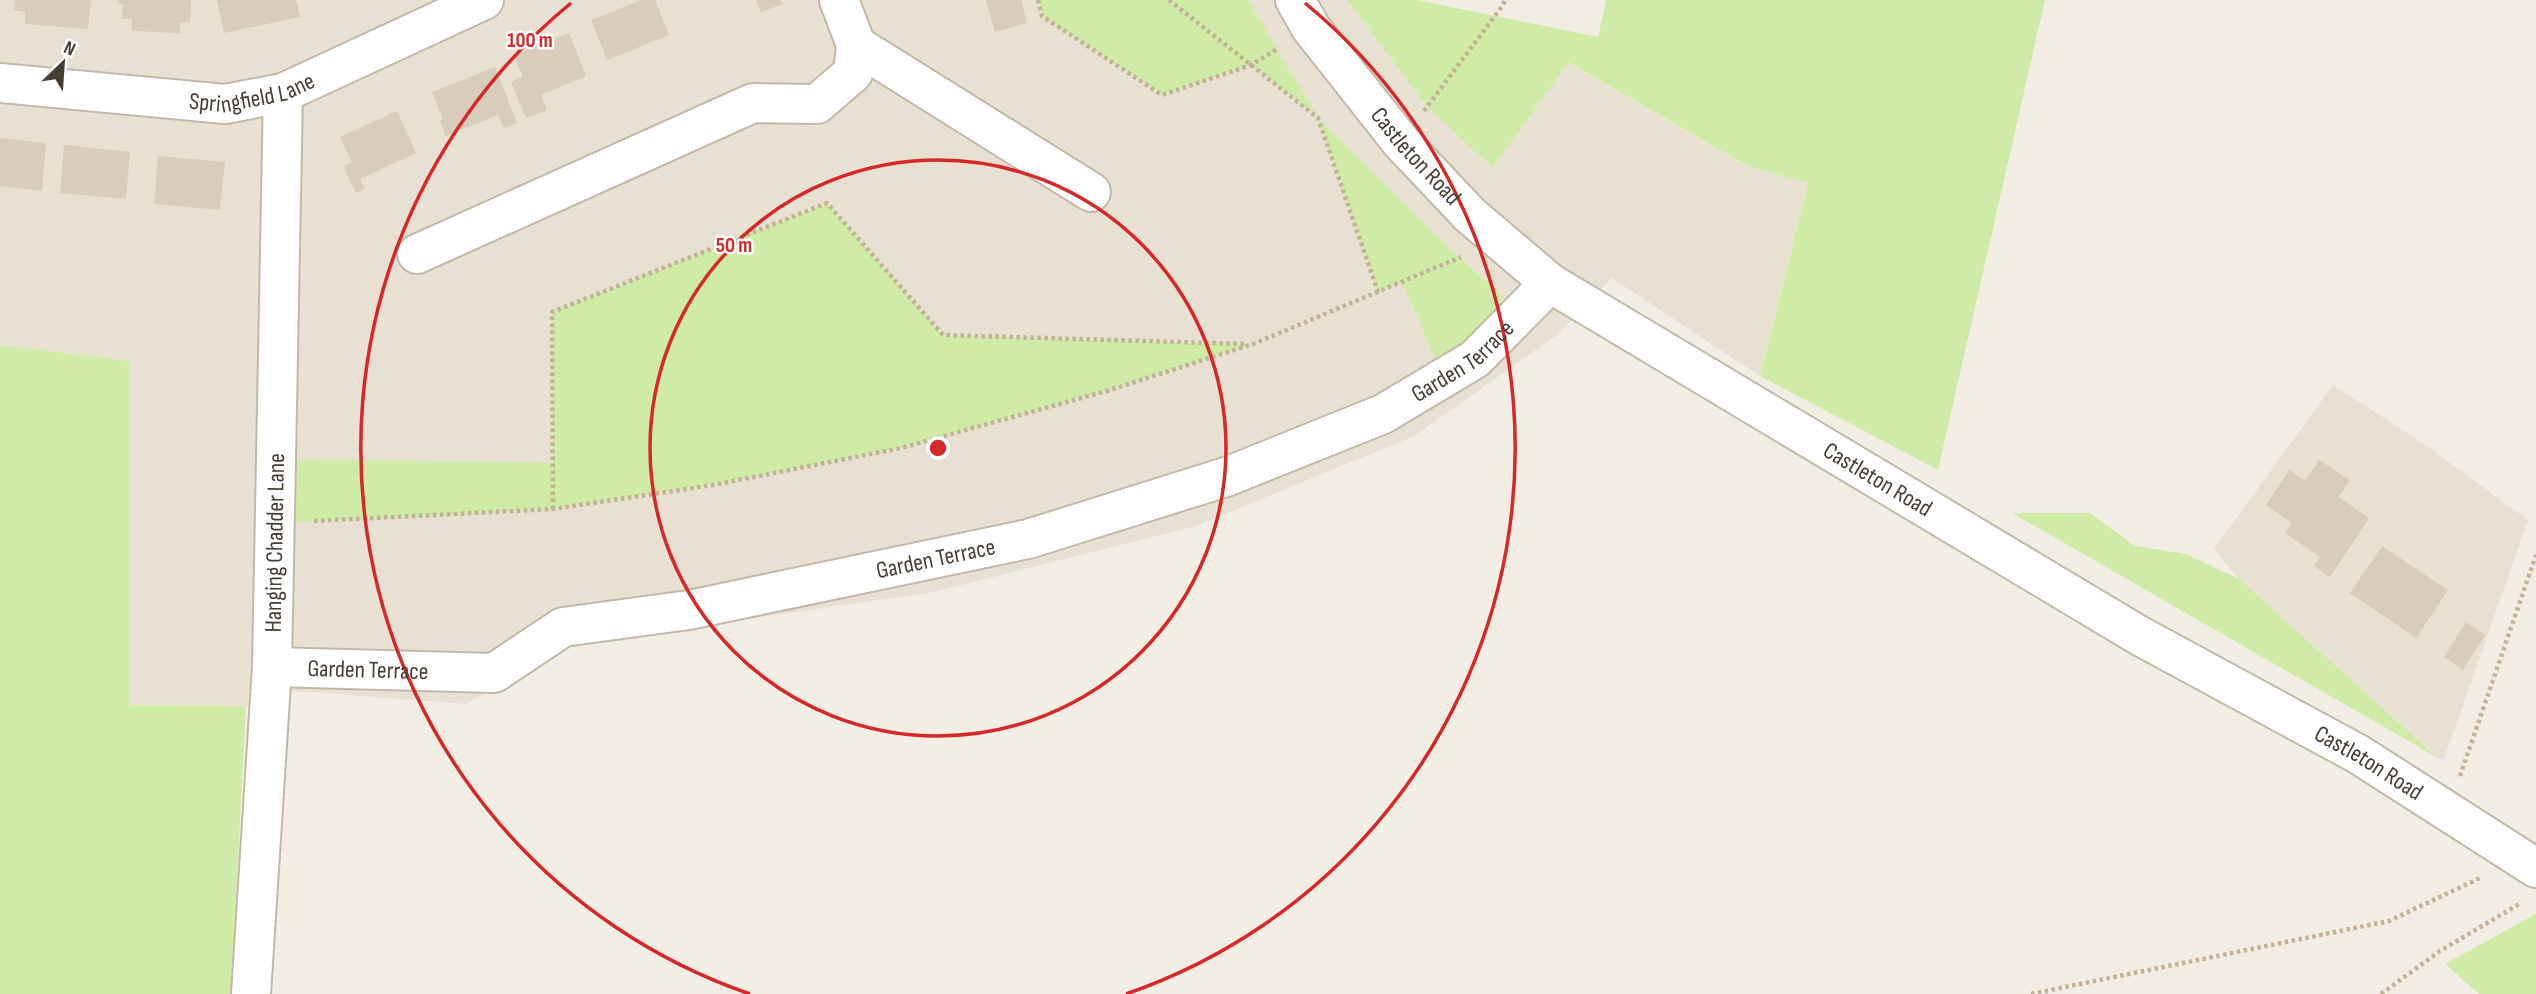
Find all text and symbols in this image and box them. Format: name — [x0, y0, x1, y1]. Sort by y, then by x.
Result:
north arrow — [28, 28, 98, 98]
text: 100 m — [507, 28, 553, 53]
text: N — [60, 36, 79, 62]
street label: Springfield Lane — [188, 66, 319, 119]
street label: Castleton Road — [1365, 101, 1467, 211]
text: 50 m — [716, 233, 752, 258]
street label: Garden Terrace — [1406, 314, 1520, 408]
street label: Castleton Road — [1818, 435, 1938, 523]
centre of rings — [926, 436, 950, 460]
street label: Hanging Chadder Lane — [258, 453, 291, 633]
street label: Garden Terrace — [873, 532, 998, 585]
street label: Garden Terrace — [307, 653, 429, 686]
street label: Castleton Road — [2310, 719, 2429, 806]

